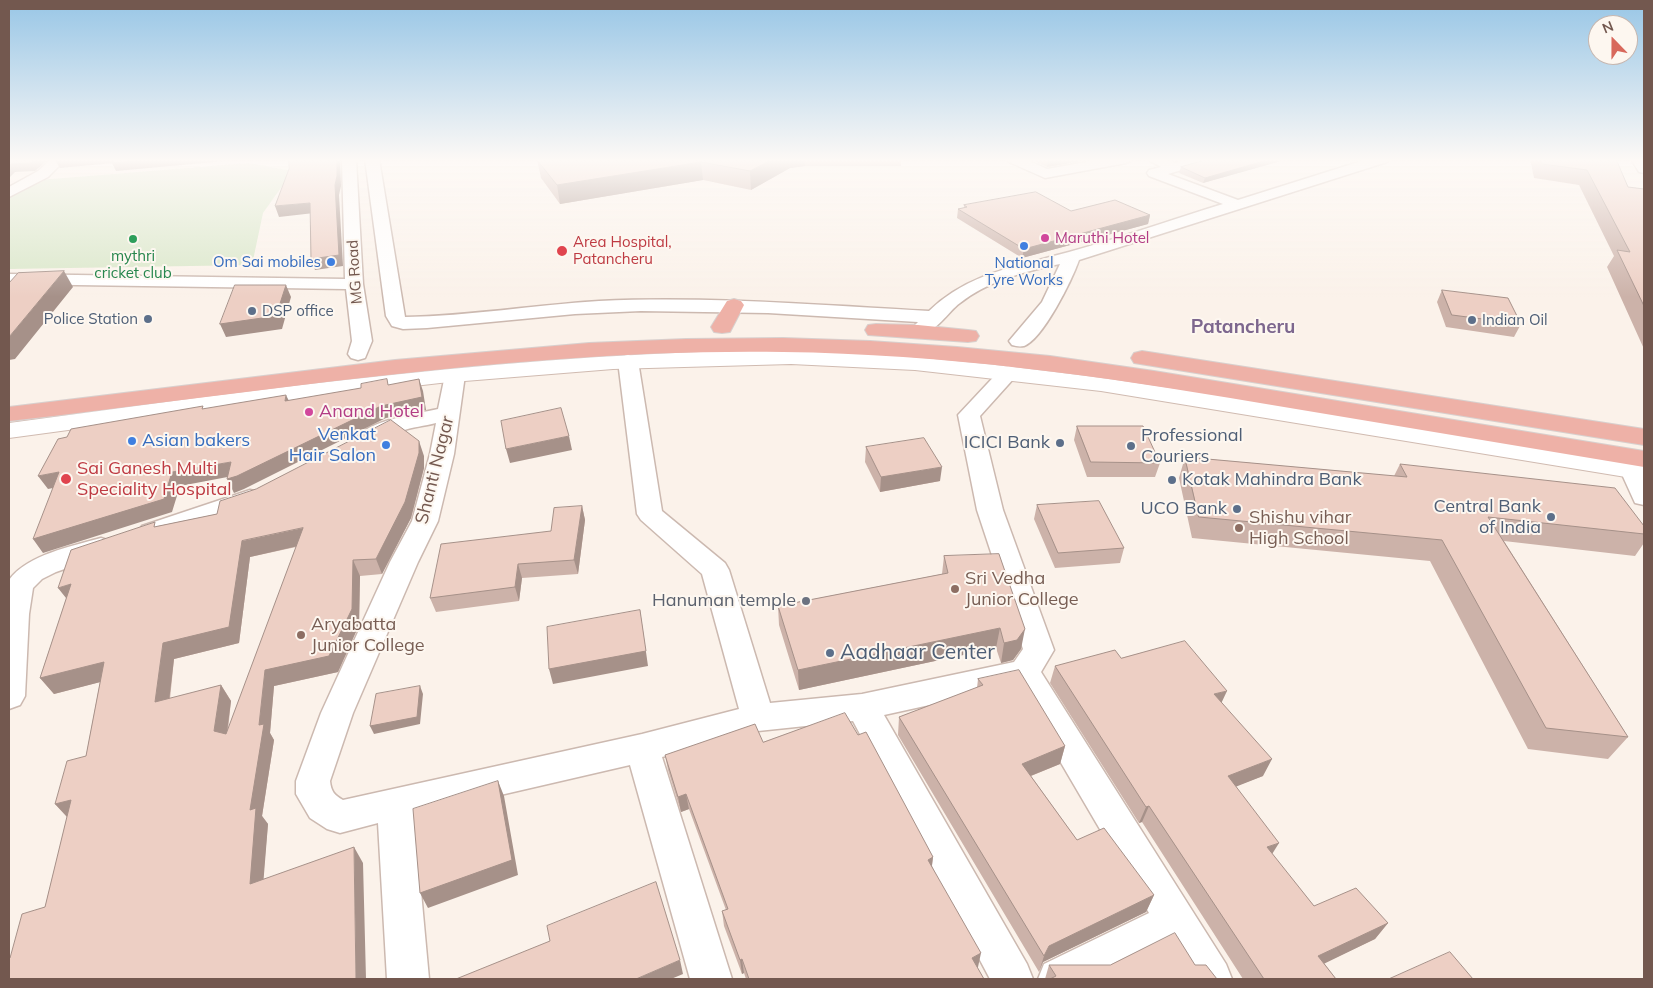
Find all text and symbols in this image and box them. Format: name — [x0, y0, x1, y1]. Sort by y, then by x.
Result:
north arrow — [1588, 15, 1638, 65]
text: N — [1599, 17, 1616, 37]
place label: Maruthi Hotel — [1055, 229, 1149, 247]
marker: Maruthi Hotel — [1039, 232, 1051, 244]
marker: mythri cricket club — [127, 233, 139, 245]
place label: Area Hospital, Patancheru — [573, 233, 672, 268]
street label: MG Road — [344, 239, 366, 305]
marker: National Tyre Works — [1018, 240, 1030, 252]
marker: Area Hospital, Patancheru — [555, 244, 569, 258]
place label: mythri cricket club — [94, 247, 172, 282]
place label: Om Sai mobiles — [213, 253, 321, 271]
place label: National Tyre Works — [985, 254, 1063, 289]
marker: Om Sai mobiles — [325, 256, 337, 268]
place label: DSP office — [262, 302, 334, 320]
marker: DSP office — [246, 305, 258, 317]
place label: Police Station — [44, 310, 138, 328]
place label: Indian Oil — [1482, 311, 1548, 329]
marker: Police Station — [142, 313, 154, 325]
marker: Indian Oil — [1466, 314, 1478, 326]
district label: Patancheru — [1191, 316, 1295, 338]
place label: Anand Hotel — [319, 401, 424, 423]
marker: Anand Hotel — [303, 406, 315, 418]
street label: Shanti Nagar — [411, 414, 459, 526]
place label: Venkat Hair Salon — [289, 424, 376, 466]
place label: Professional Couriers — [1141, 425, 1243, 468]
place label: Asian bakers — [142, 430, 250, 452]
place label: ICICI Bank — [964, 432, 1050, 454]
marker: Asian bakers — [126, 435, 138, 447]
marker: ICICI Bank — [1054, 437, 1066, 449]
marker: Venkat Hair Salon — [380, 439, 392, 451]
marker: Professional Couriers — [1125, 440, 1137, 452]
place label: Sai Ganesh Multi Speciality Hospital — [77, 458, 232, 500]
place label: Kotak Mahindra Bank — [1182, 469, 1362, 491]
marker: Sai Ganesh Multi Speciality Hospital — [59, 472, 73, 486]
marker: Kotak Mahindra Bank — [1166, 474, 1178, 486]
place label: Central Bank of India — [1434, 496, 1541, 538]
place label: UCO Bank — [1140, 498, 1227, 520]
marker: UCO Bank — [1231, 503, 1243, 515]
place label: Shishu vihar High School — [1249, 507, 1351, 550]
marker: Central Bank of India — [1545, 511, 1557, 523]
marker: Shishu vihar High School — [1233, 522, 1245, 534]
place label: Sri Vedha Junior College — [965, 568, 1079, 610]
marker: Sri Vedha Junior College — [949, 583, 961, 595]
place label: Hanuman temple — [652, 590, 796, 612]
marker: Hanuman temple — [800, 595, 812, 607]
place label: Aryabatta Junior College — [311, 614, 425, 656]
marker: Aryabatta Junior College — [295, 629, 307, 641]
place label: Aadhaar Center — [840, 640, 995, 666]
marker: Aadhaar Center — [824, 647, 836, 659]

